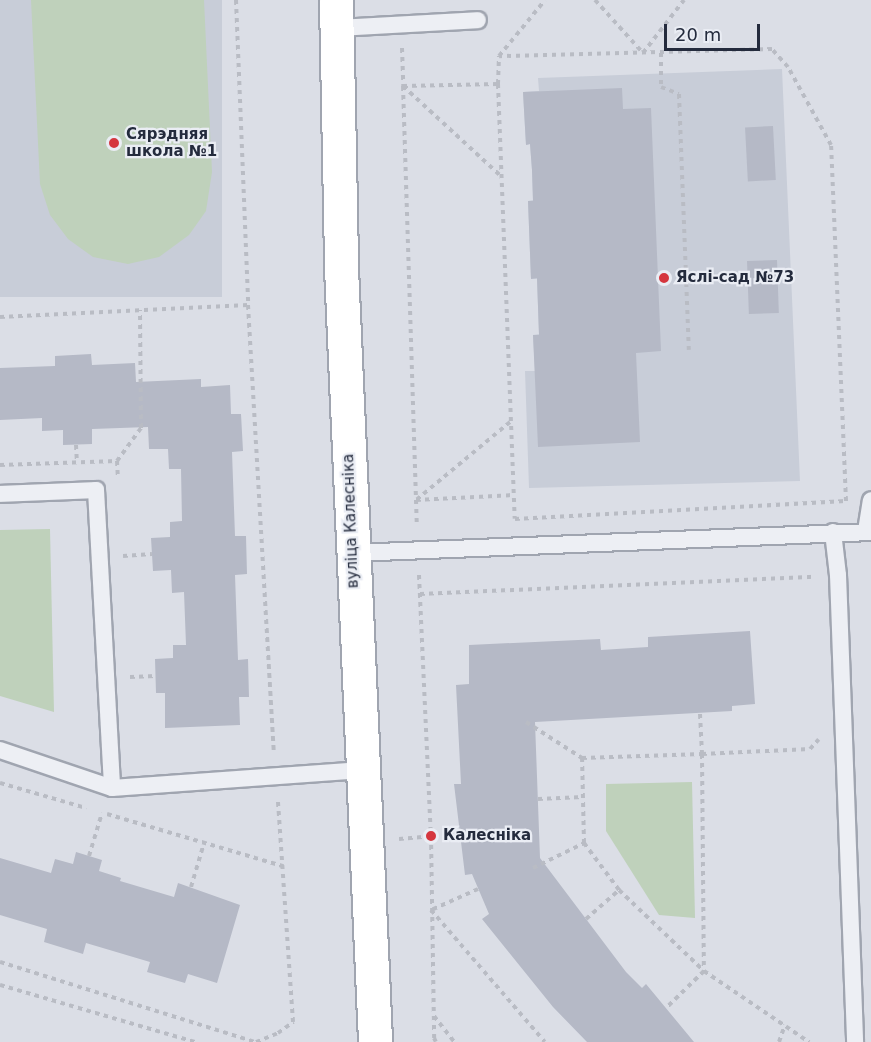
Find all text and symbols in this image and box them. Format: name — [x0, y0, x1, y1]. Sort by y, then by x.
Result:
scale bar — [667, 12, 763, 50]
text: 20 m — [675, 24, 721, 45]
place label: Сярэдняя школа №1 — [126, 125, 217, 160]
marker: Сярэдняя школа №1 — [107, 136, 121, 150]
place label: Яслі-сад №73 — [676, 269, 794, 287]
marker: Яслі-сад №73 — [657, 271, 671, 285]
street label: вуліца Калесніка — [340, 453, 362, 589]
place label: Калесніка — [443, 827, 531, 845]
marker: Калесніка — [424, 829, 438, 843]

